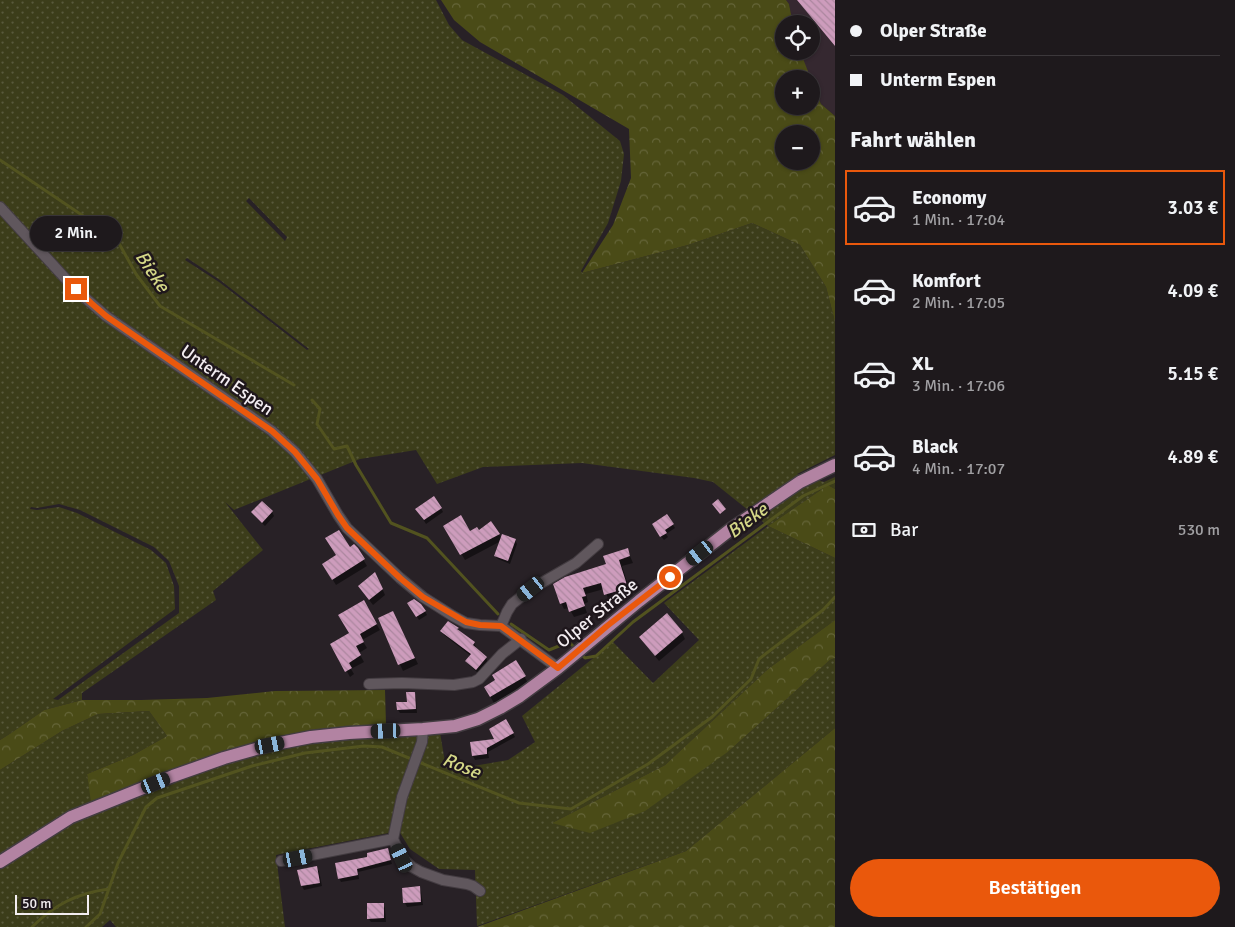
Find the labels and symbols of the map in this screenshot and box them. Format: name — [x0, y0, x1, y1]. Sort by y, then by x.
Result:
callout: 2 Min. — [30, 216, 122, 252]
water label: Bieke — [130, 246, 175, 298]
route end — [65, 278, 87, 300]
street label: Unterm Espen — [176, 340, 278, 420]
water label: Bieke — [722, 497, 774, 544]
car — [683, 538, 716, 568]
route start — [659, 566, 681, 588]
street label: Olper Straße — [552, 573, 642, 653]
car — [514, 574, 547, 604]
car — [370, 723, 401, 739]
car — [253, 735, 286, 755]
water label: Rose — [439, 748, 486, 785]
car — [139, 770, 172, 796]
car — [388, 841, 415, 875]
car — [281, 848, 314, 868]
scale bar — [15, 892, 89, 915]

